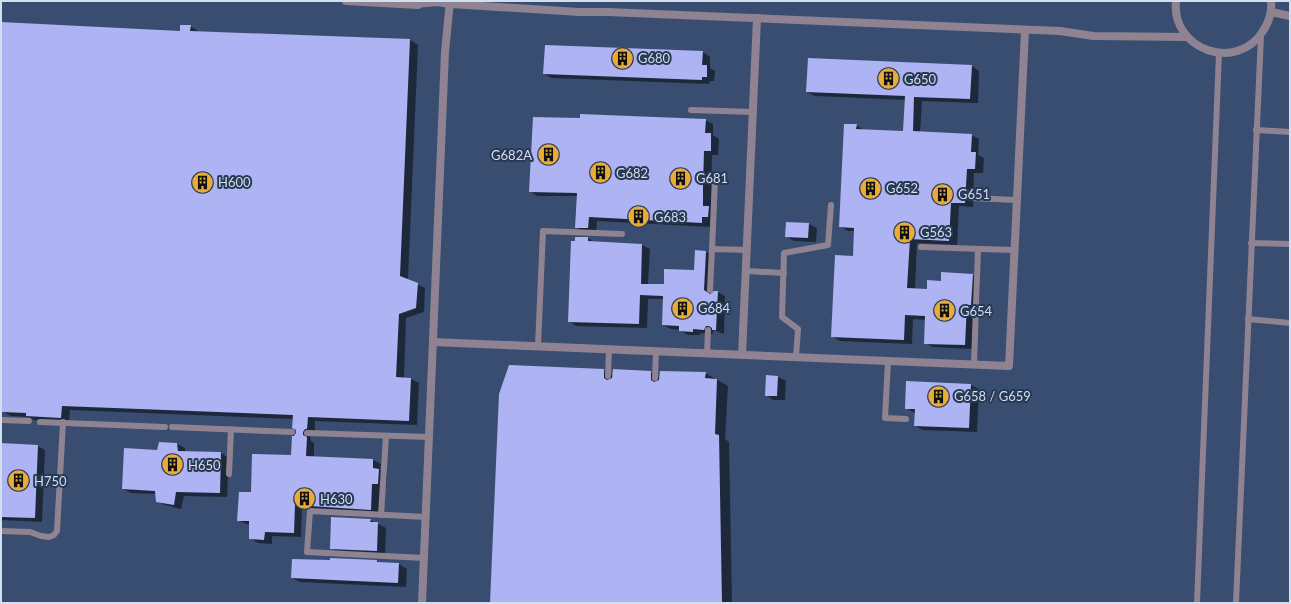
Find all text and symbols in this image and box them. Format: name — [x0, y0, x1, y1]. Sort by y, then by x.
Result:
building icon: G680 — [610, 45, 636, 71]
place label: G680 — [638, 50, 671, 66]
building icon: G650 — [876, 66, 902, 92]
place label: G650 — [904, 71, 937, 87]
building icon: G682A — [535, 142, 561, 168]
place label: G682A — [491, 147, 532, 163]
building icon: G682 — [588, 160, 614, 186]
place label: G682 — [616, 165, 648, 181]
building icon: G681 — [667, 165, 693, 191]
building icon: H600 — [190, 169, 216, 195]
place label: G681 — [696, 170, 728, 186]
place label: H600 — [218, 174, 251, 190]
building icon: G652 — [858, 175, 884, 201]
place label: G652 — [886, 180, 918, 196]
building icon: G651 — [930, 181, 956, 207]
place label: G651 — [958, 186, 990, 202]
building icon: G683 — [626, 204, 652, 230]
place label: G683 — [654, 209, 686, 225]
building icon: G563 — [891, 219, 917, 245]
place label: G563 — [920, 224, 952, 240]
building icon: G684 — [670, 295, 696, 321]
building icon: G654 — [931, 298, 957, 324]
place label: G684 — [698, 300, 731, 316]
place label: G654 — [960, 303, 993, 319]
building icon: G658 / G659 — [925, 383, 951, 409]
place label: G658 / G659 — [954, 388, 1031, 404]
building icon: H650 — [159, 452, 185, 478]
place label: H650 — [188, 457, 221, 473]
building icon: H750 — [6, 468, 32, 494]
place label: H750 — [34, 473, 67, 489]
building icon: H630 — [292, 486, 318, 512]
place label: H630 — [320, 491, 353, 507]

